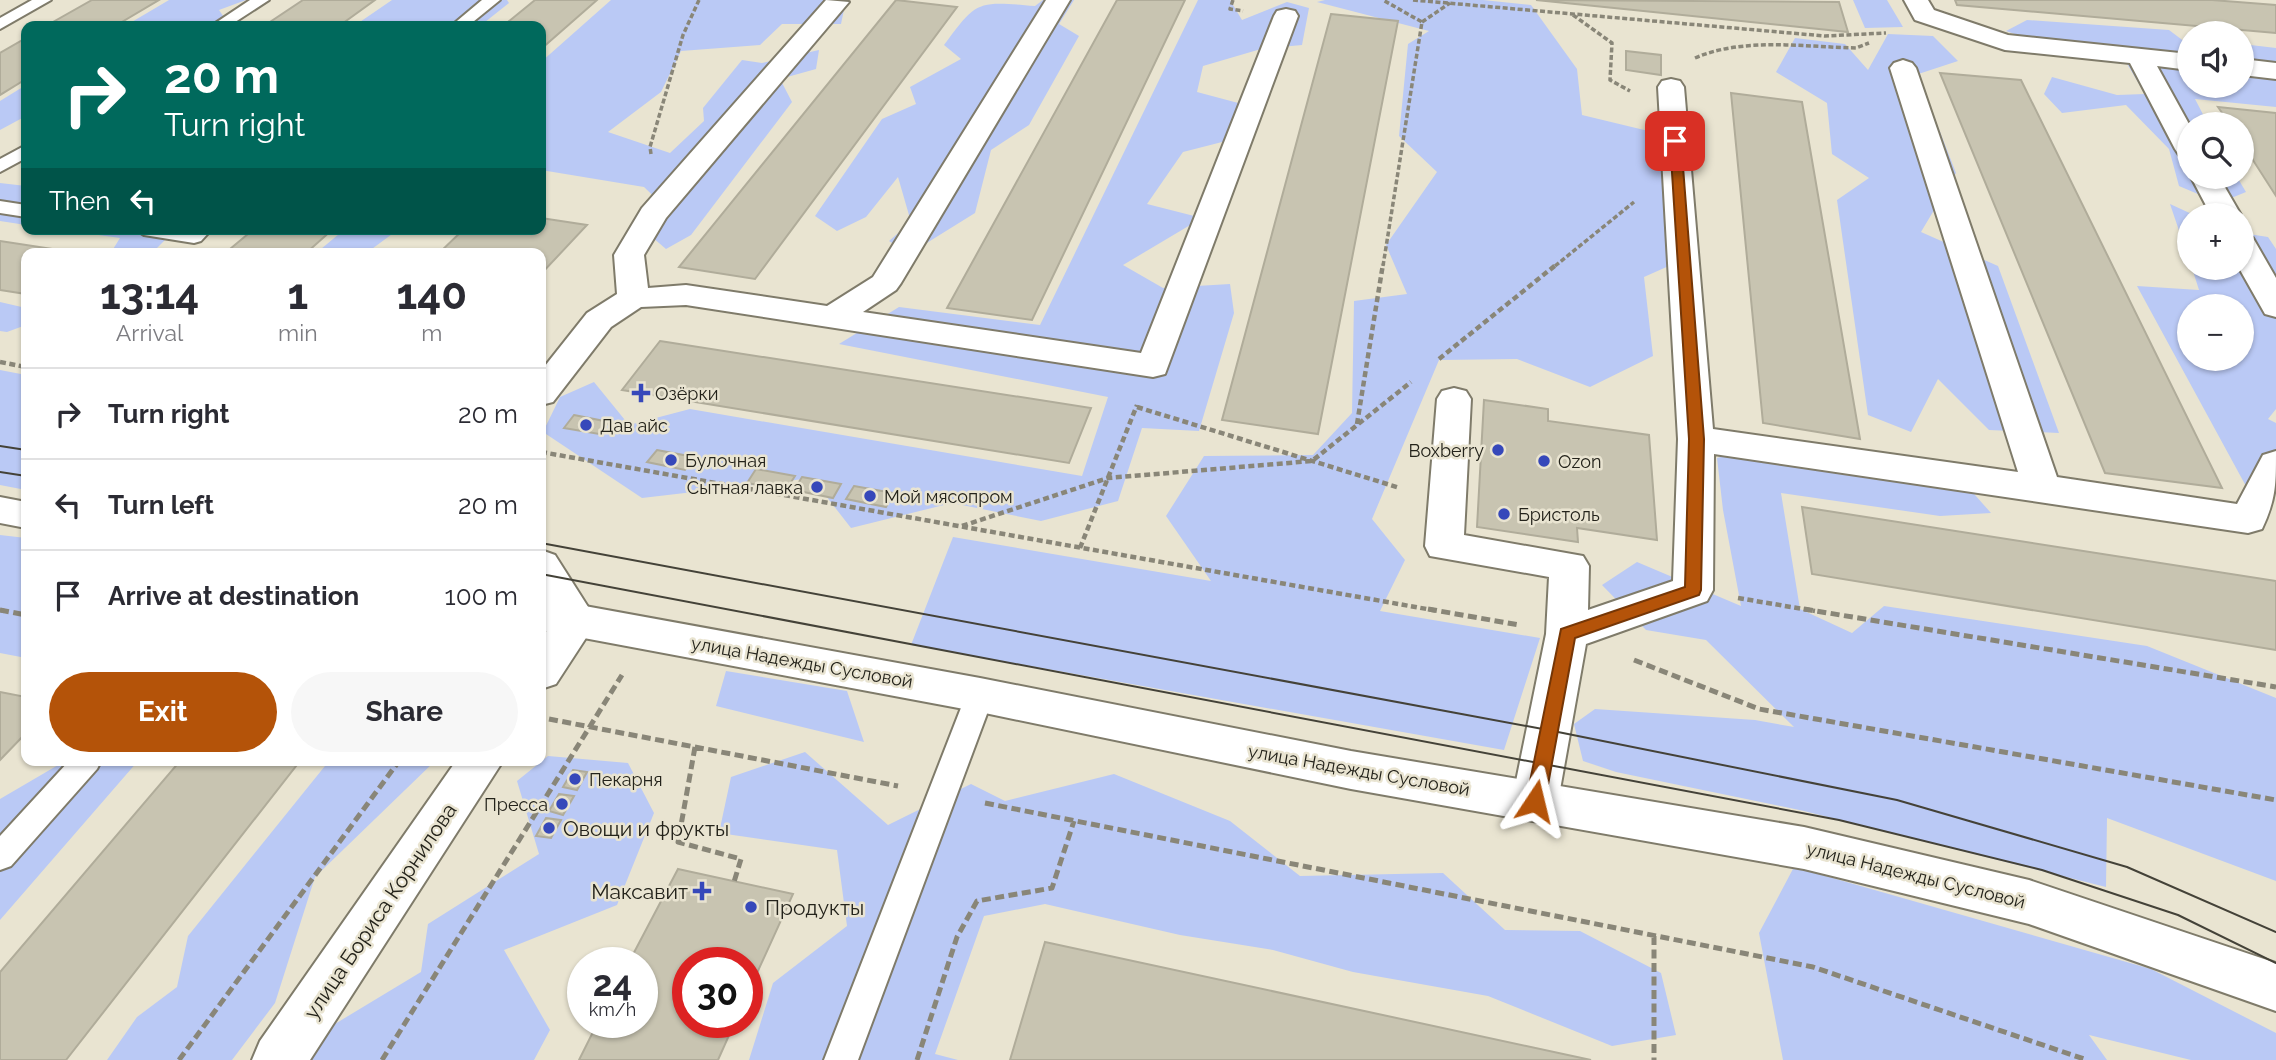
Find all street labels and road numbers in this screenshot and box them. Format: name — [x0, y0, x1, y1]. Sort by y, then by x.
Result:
street label: улица Надежды Сусловой — [690, 632, 914, 692]
street label: улица Надежды Сусловой — [1247, 740, 1471, 800]
street label: улица Бориса Корнилова — [298, 798, 462, 1024]
street label: улица Надежды Сусловой — [1804, 838, 2028, 912]

